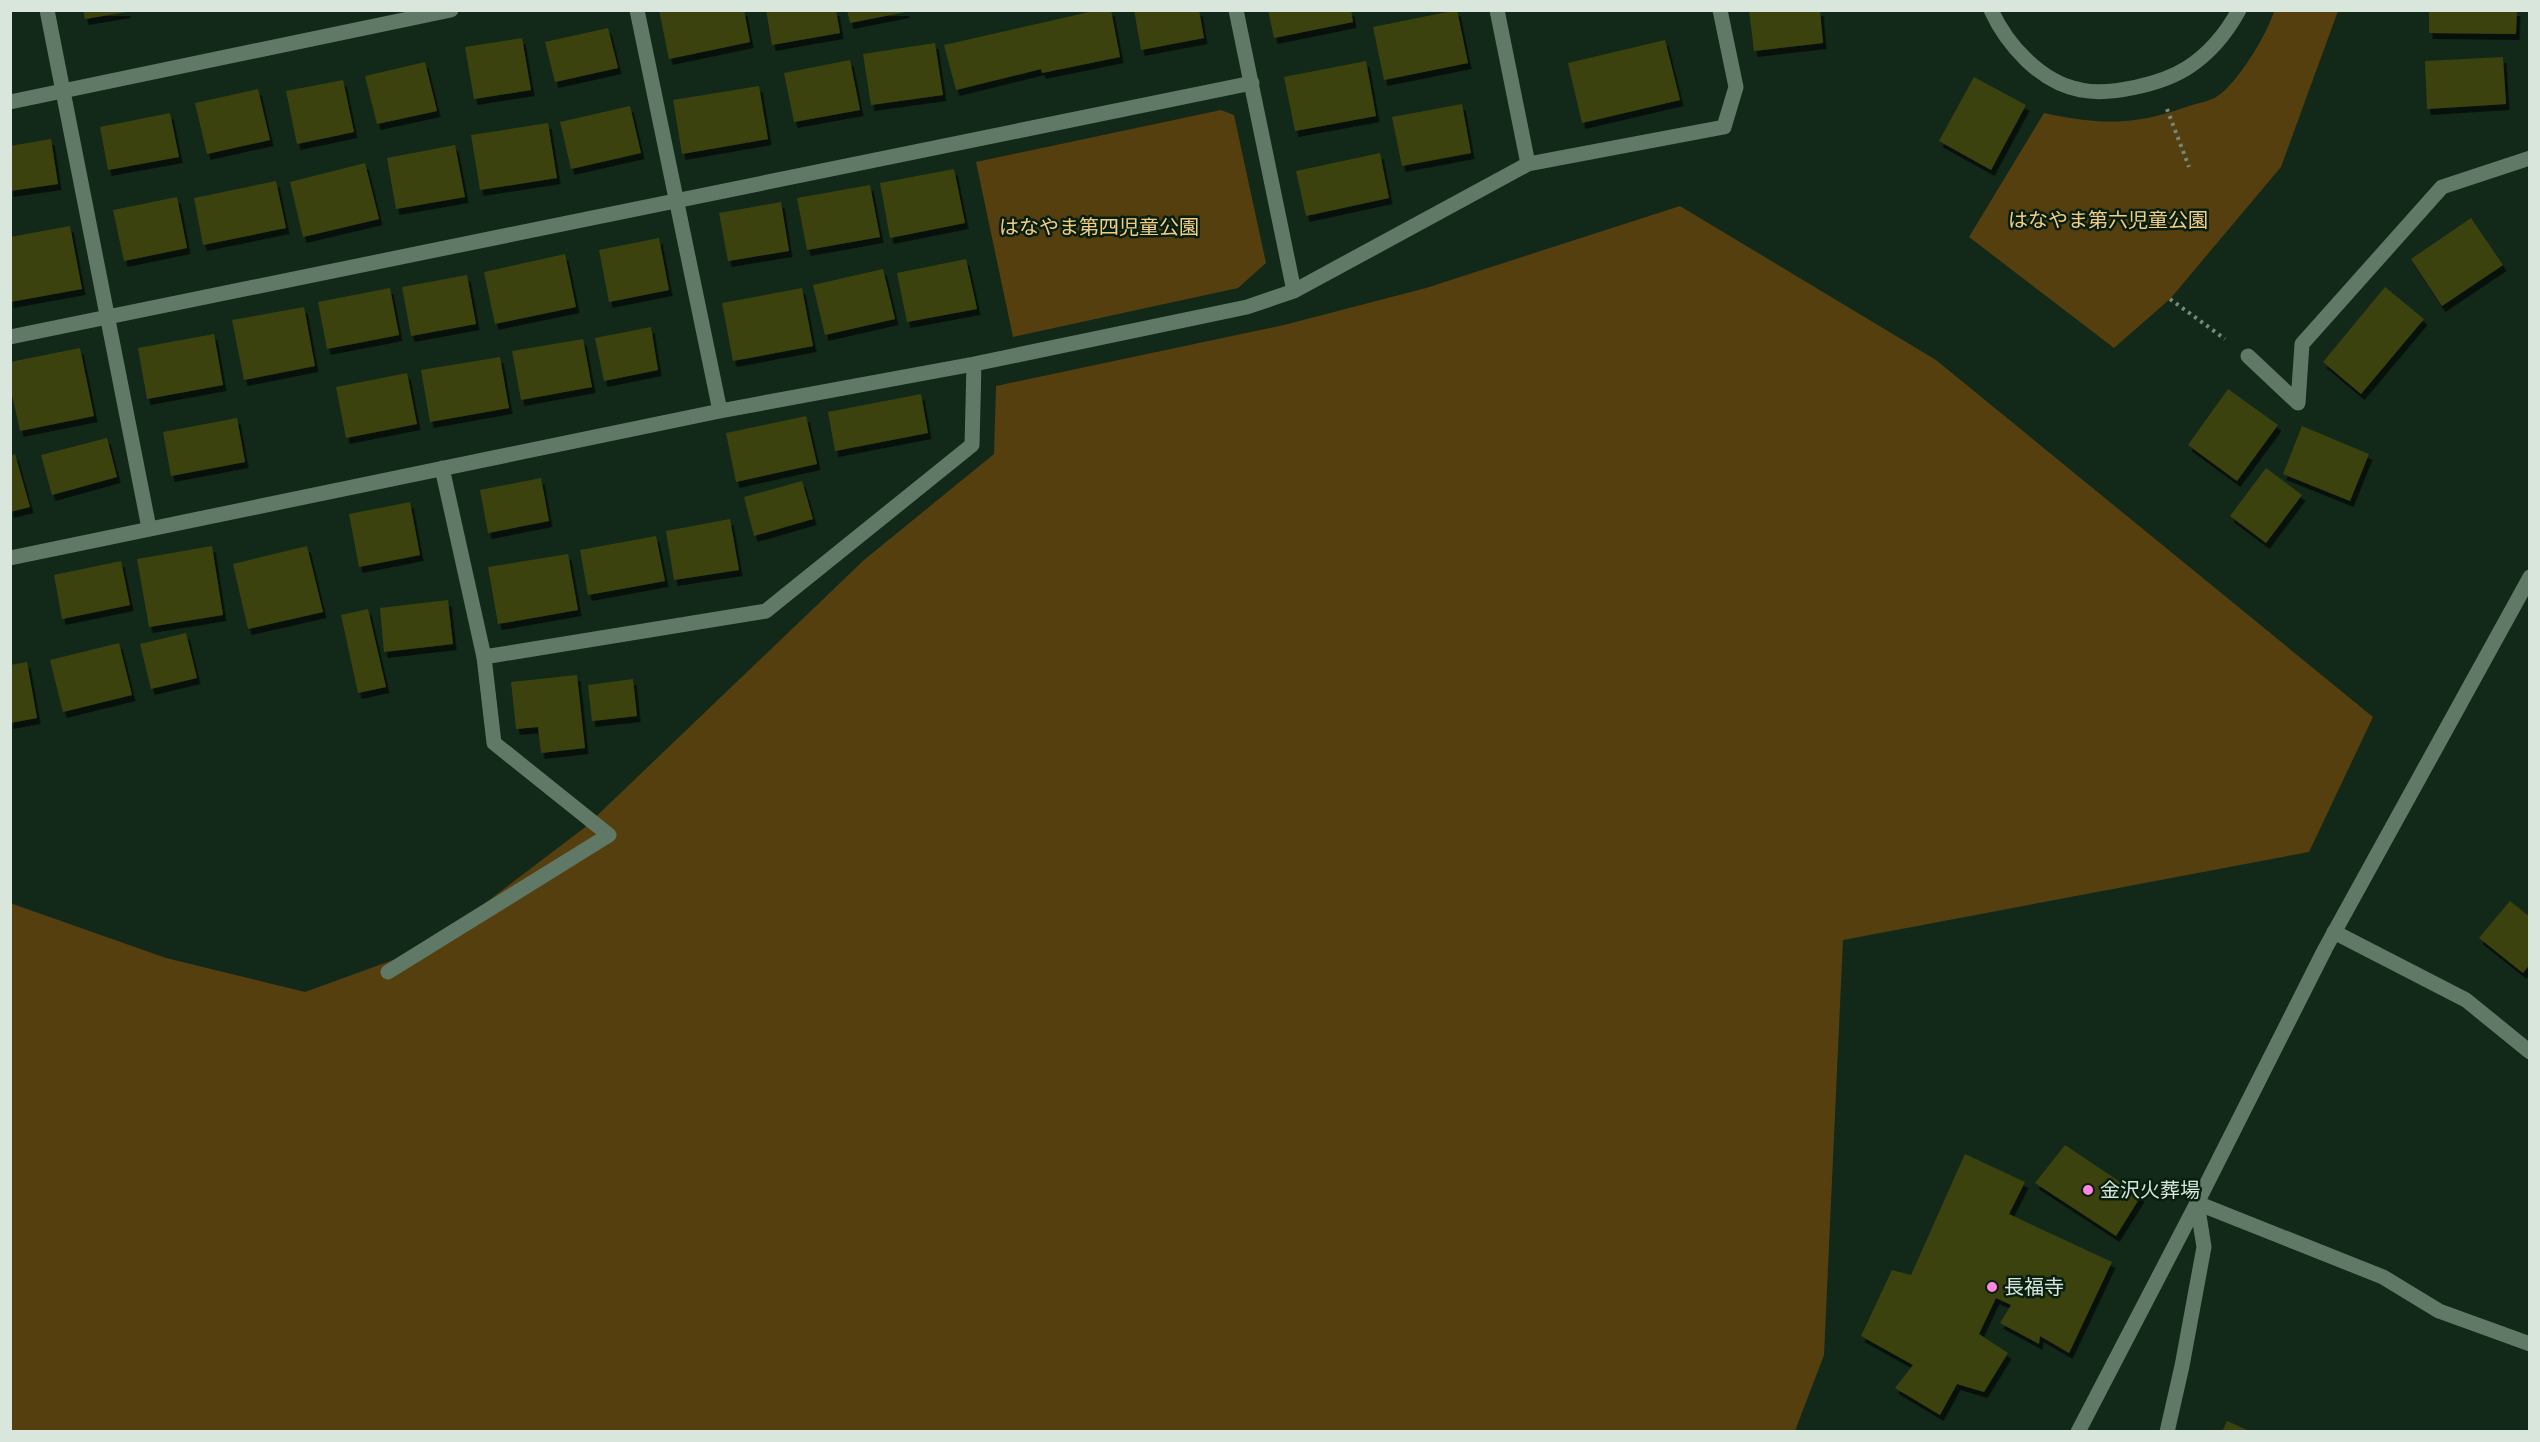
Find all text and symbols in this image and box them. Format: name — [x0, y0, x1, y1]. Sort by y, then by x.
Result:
park label: はなやま第六児童公園 — [2008, 208, 2208, 232]
park label: はなやま第四児童公園 — [999, 215, 1199, 239]
place label: 金沢火葬場 — [2100, 1178, 2200, 1202]
marker: 金沢火葬場 — [2081, 1183, 2095, 1197]
place label: 長福寺 — [2004, 1275, 2064, 1299]
marker: 長福寺 — [1985, 1280, 1999, 1294]

